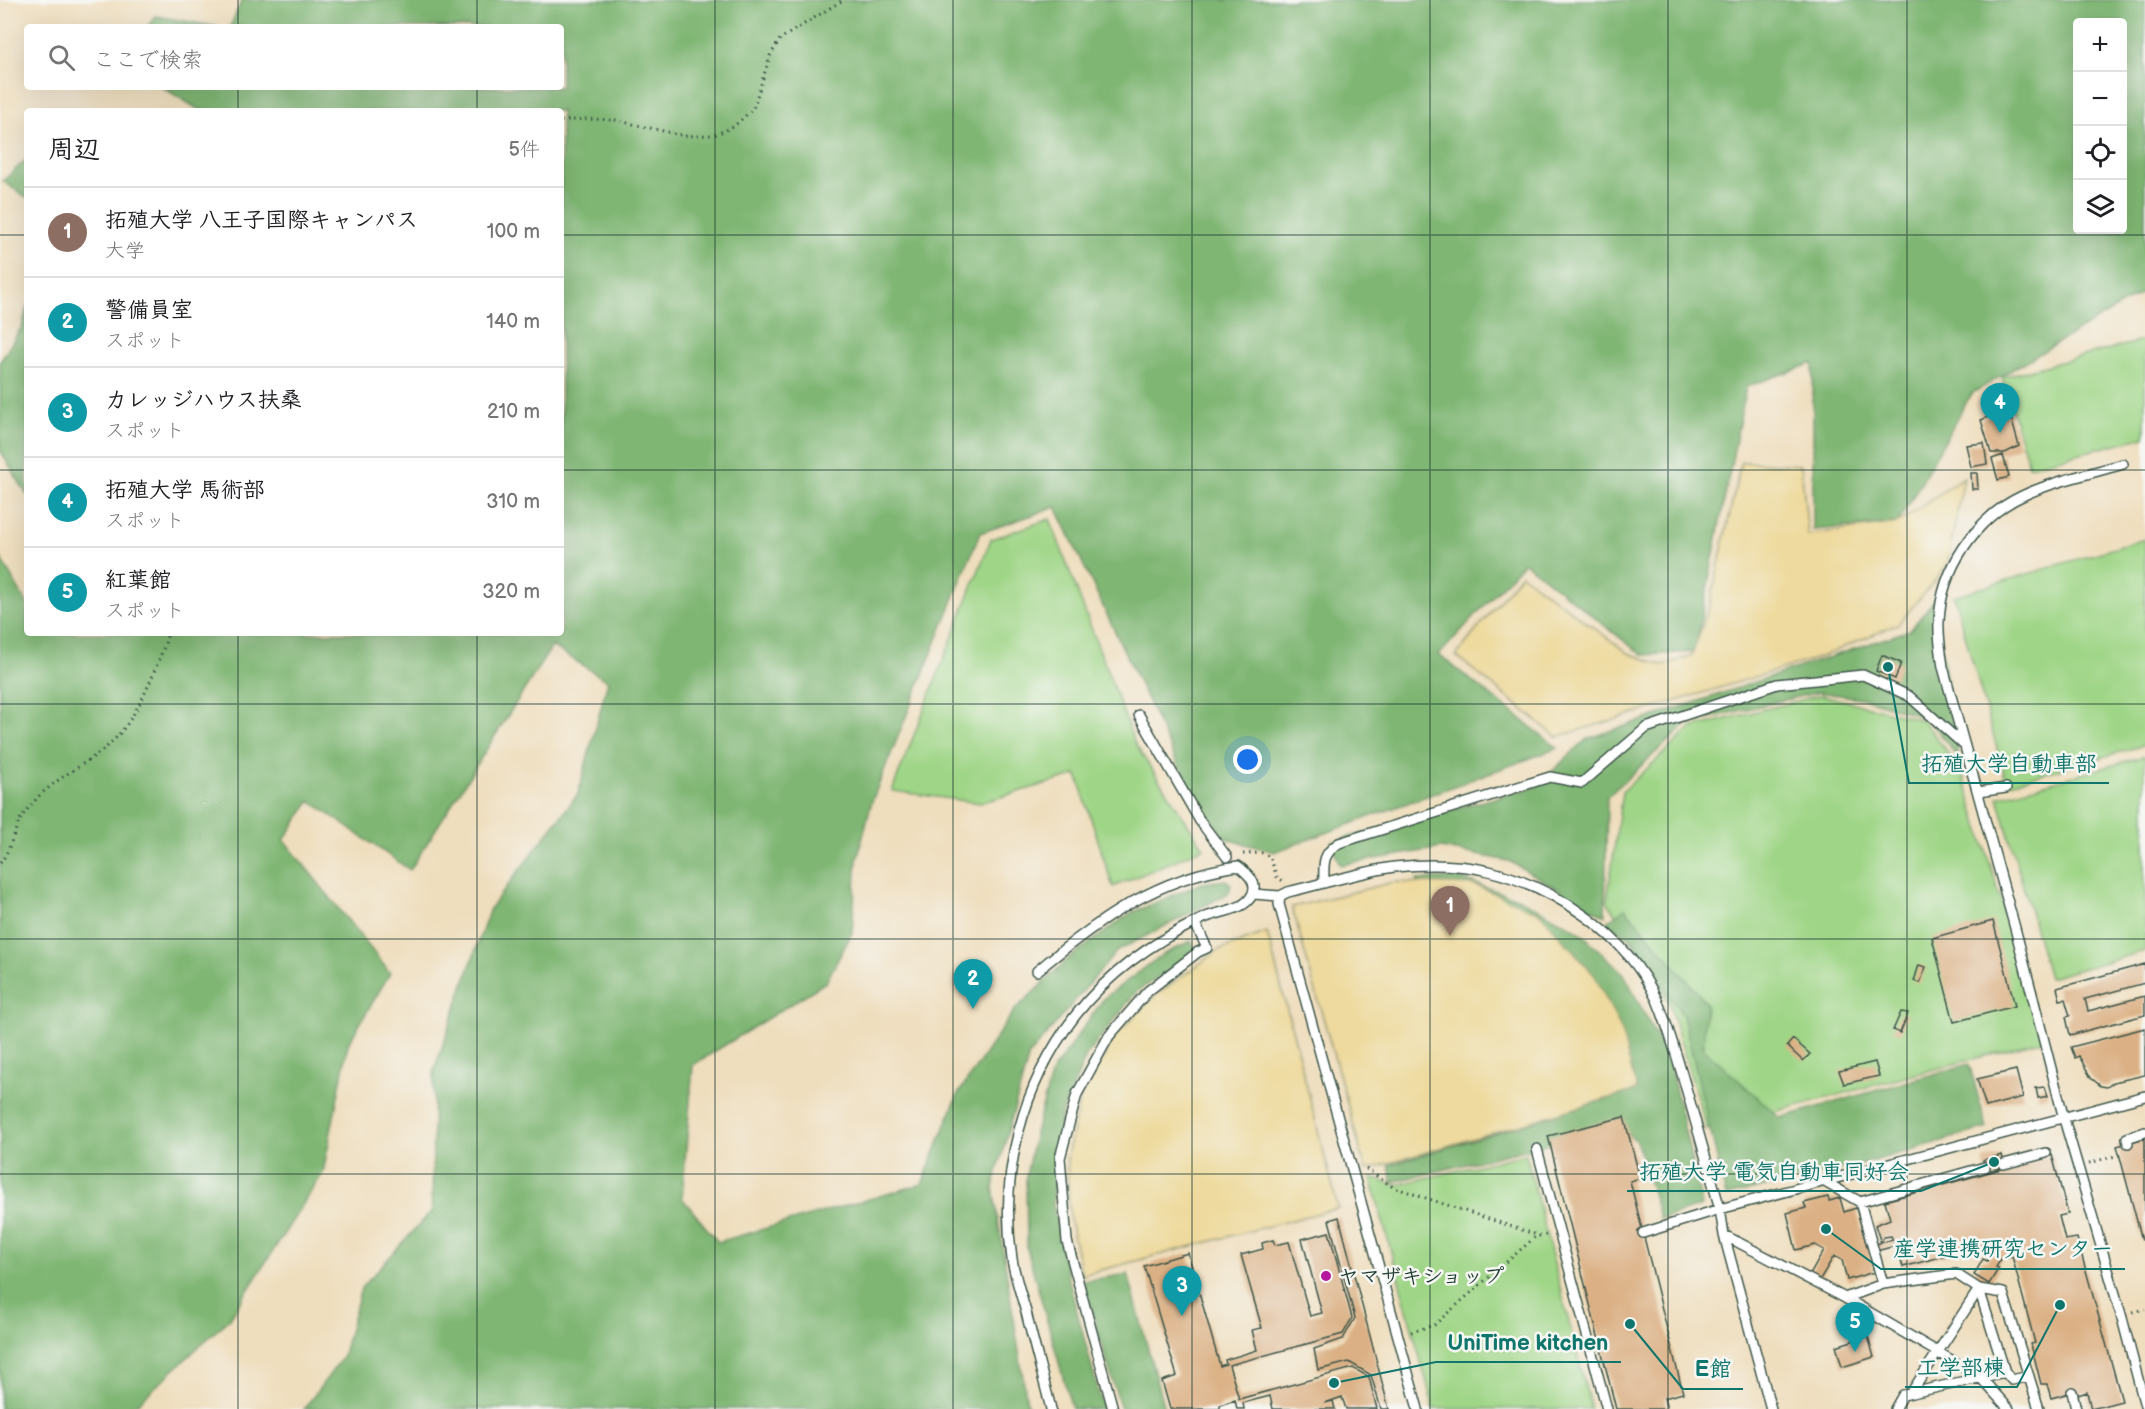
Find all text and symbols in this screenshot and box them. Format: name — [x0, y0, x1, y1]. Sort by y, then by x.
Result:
map controls — [2073, 18, 2127, 234]
button: + — [2073, 18, 2127, 72]
search box — [24, 24, 564, 90]
icon: search — [45, 41, 78, 74]
text: ここで検索 — [93, 47, 203, 74]
button: − — [2073, 72, 2127, 126]
button: locate — [2073, 126, 2127, 180]
text: 周辺 — [48, 135, 100, 166]
text: 5件 — [509, 138, 540, 162]
button: layers — [2073, 180, 2127, 234]
text: 拓殖大学 八王子国際キャンパス — [105, 207, 418, 234]
text: 1 — [63, 220, 72, 244]
text: 100 m — [487, 220, 540, 244]
text: 大学 — [105, 239, 145, 263]
text: 警備員室 — [105, 297, 193, 324]
text: 2 — [62, 310, 73, 334]
text: 140 m — [486, 310, 540, 334]
text: スポット — [105, 329, 185, 353]
pin: 4 — [1980, 384, 2020, 433]
text: カレッジハウス扶桑 — [105, 387, 302, 414]
text: 3 — [62, 400, 73, 424]
text: 210 m — [487, 400, 540, 424]
text: スポット — [105, 419, 185, 443]
text: 拓殖大学 馬術部 — [105, 477, 265, 504]
text: 4 — [62, 490, 73, 514]
text: 310 m — [486, 490, 540, 514]
text: スポット — [105, 509, 185, 533]
text: 紅葉館 — [105, 567, 171, 594]
text: 5 — [62, 580, 73, 604]
text: 320 m — [482, 580, 540, 604]
text: スポット — [105, 599, 185, 623]
callout: 拓殖大学自動車部 — [1909, 743, 2109, 783]
your location — [1233, 745, 1262, 774]
text: 拓殖大学自動車部 — [1921, 751, 2097, 778]
pin: 1 — [1430, 886, 1470, 936]
pin: 2 — [954, 960, 992, 1009]
callout: 拓殖大学 電気自動車同好会 — [1627, 1151, 1921, 1191]
text: 拓殖大学 電気自動車同好会 — [1639, 1159, 1909, 1186]
callout: 産学連携研究センター — [1881, 1229, 2125, 1269]
text: 産学連携研究センター — [1893, 1236, 2113, 1263]
place label: ヤマザキショップ — [1338, 1264, 1504, 1289]
pin: 3 — [1162, 1266, 1202, 1316]
marker: ヤマザキショップ — [1319, 1269, 1333, 1283]
pin: 5 — [1836, 1302, 1874, 1352]
callout: UniTime kitchen — [1436, 1322, 1621, 1362]
text: UniTime kitchen — [1448, 1330, 1608, 1357]
callout: 工学部棟 — [1905, 1347, 2017, 1387]
callout: E館 — [1683, 1349, 1743, 1389]
text: 工学部棟 — [1917, 1355, 2005, 1382]
text: E館 — [1695, 1356, 1731, 1383]

